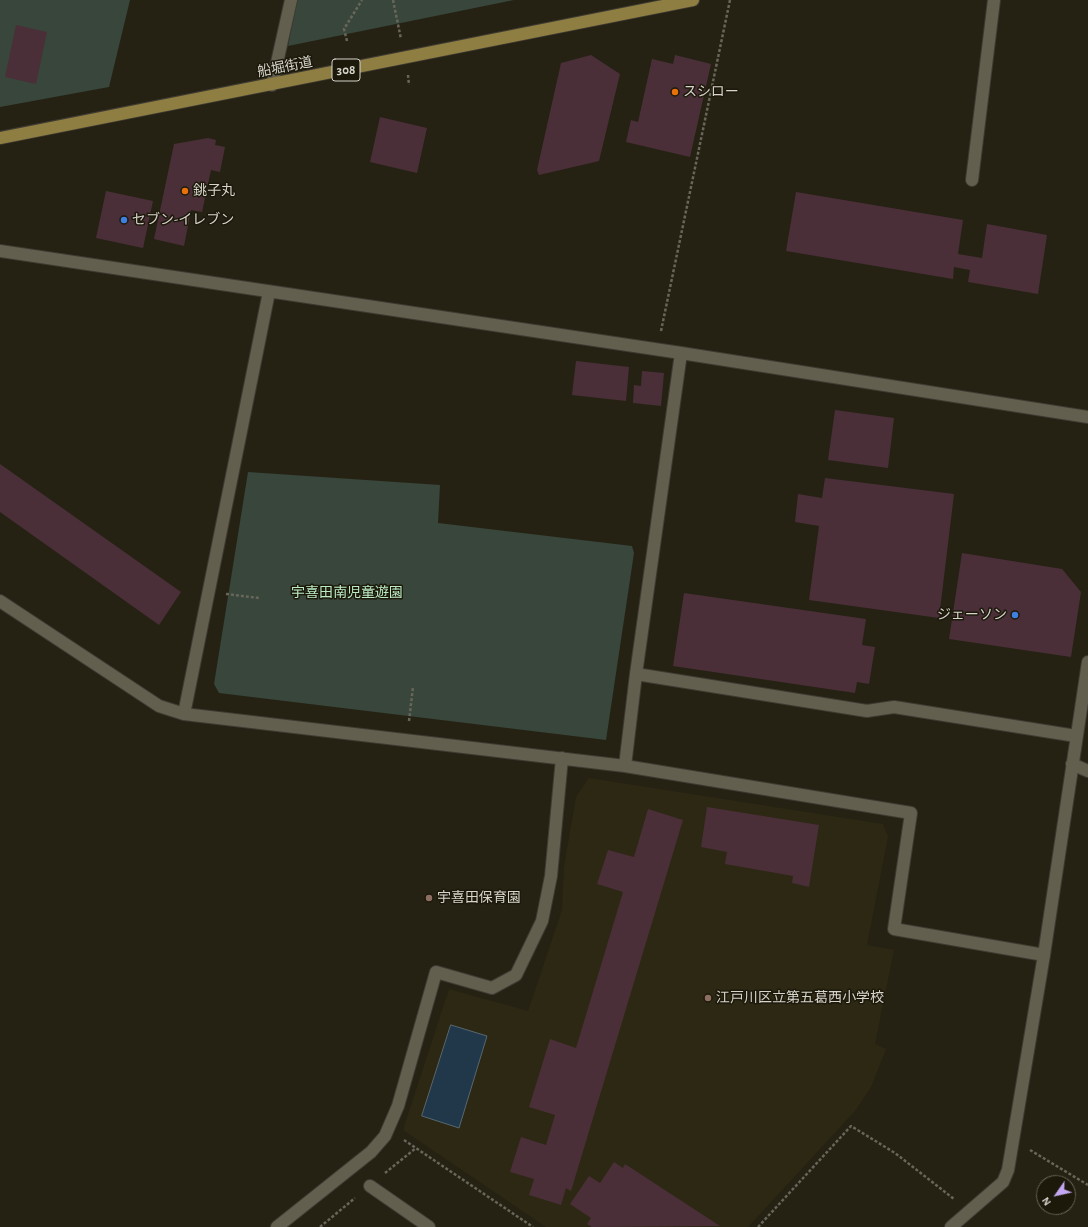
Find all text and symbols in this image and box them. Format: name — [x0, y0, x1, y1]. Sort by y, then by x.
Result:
street label: 船堀街道 — [256, 53, 314, 81]
road number: 308 — [332, 59, 360, 81]
place label: スシロー — [683, 84, 739, 100]
marker: スシロー — [670, 87, 680, 97]
place label: 銚子丸 — [193, 183, 235, 199]
marker: 銚子丸 — [180, 186, 190, 196]
place label: セブン-イレブン — [132, 212, 234, 228]
marker: セブン-イレブン — [119, 215, 129, 225]
park label: 宇喜田南児童遊園 — [291, 585, 403, 601]
place label: ジェーソン — [937, 607, 1007, 623]
marker: ジェーソン — [1010, 610, 1020, 620]
place label: 宇喜田保育園 — [437, 890, 521, 906]
marker: 宇喜田保育園 — [424, 893, 434, 903]
place label: 江戸川区立第五葛西小学校 — [716, 990, 884, 1006]
marker: 江戸川区立第五葛西小学校 — [703, 993, 713, 1003]
north arrow — [1036, 1175, 1076, 1215]
text: N — [1040, 1195, 1053, 1208]

